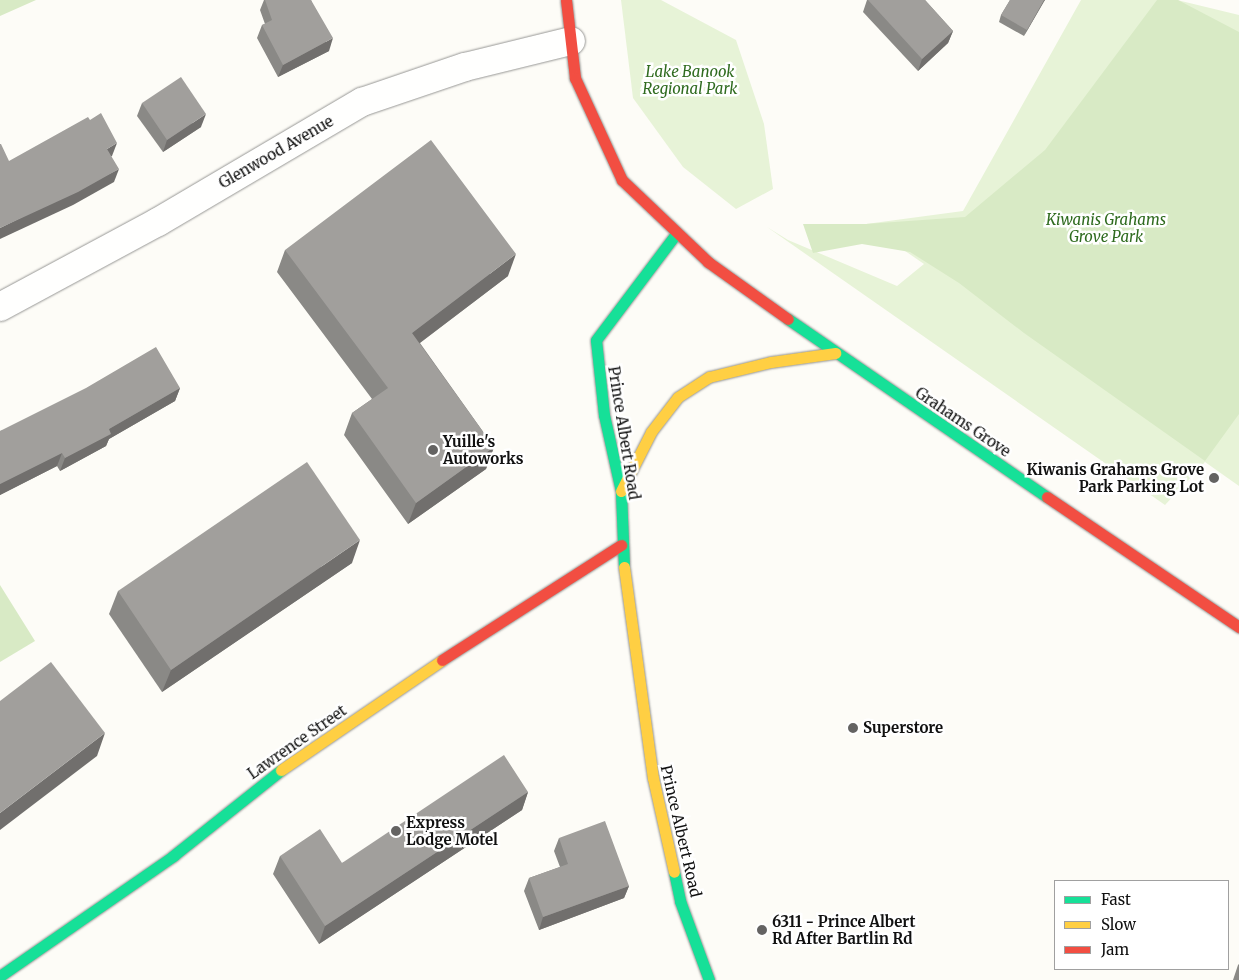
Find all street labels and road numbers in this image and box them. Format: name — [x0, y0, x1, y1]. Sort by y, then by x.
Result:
street label: Glenwood Avenue — [216, 112, 336, 192]
street label: Prince Albert Road — [605, 365, 643, 501]
street label: Grahams Grove — [912, 384, 1014, 460]
street label: Lawrence Street — [244, 701, 350, 783]
street label: Prince Albert Road — [657, 763, 705, 899]

